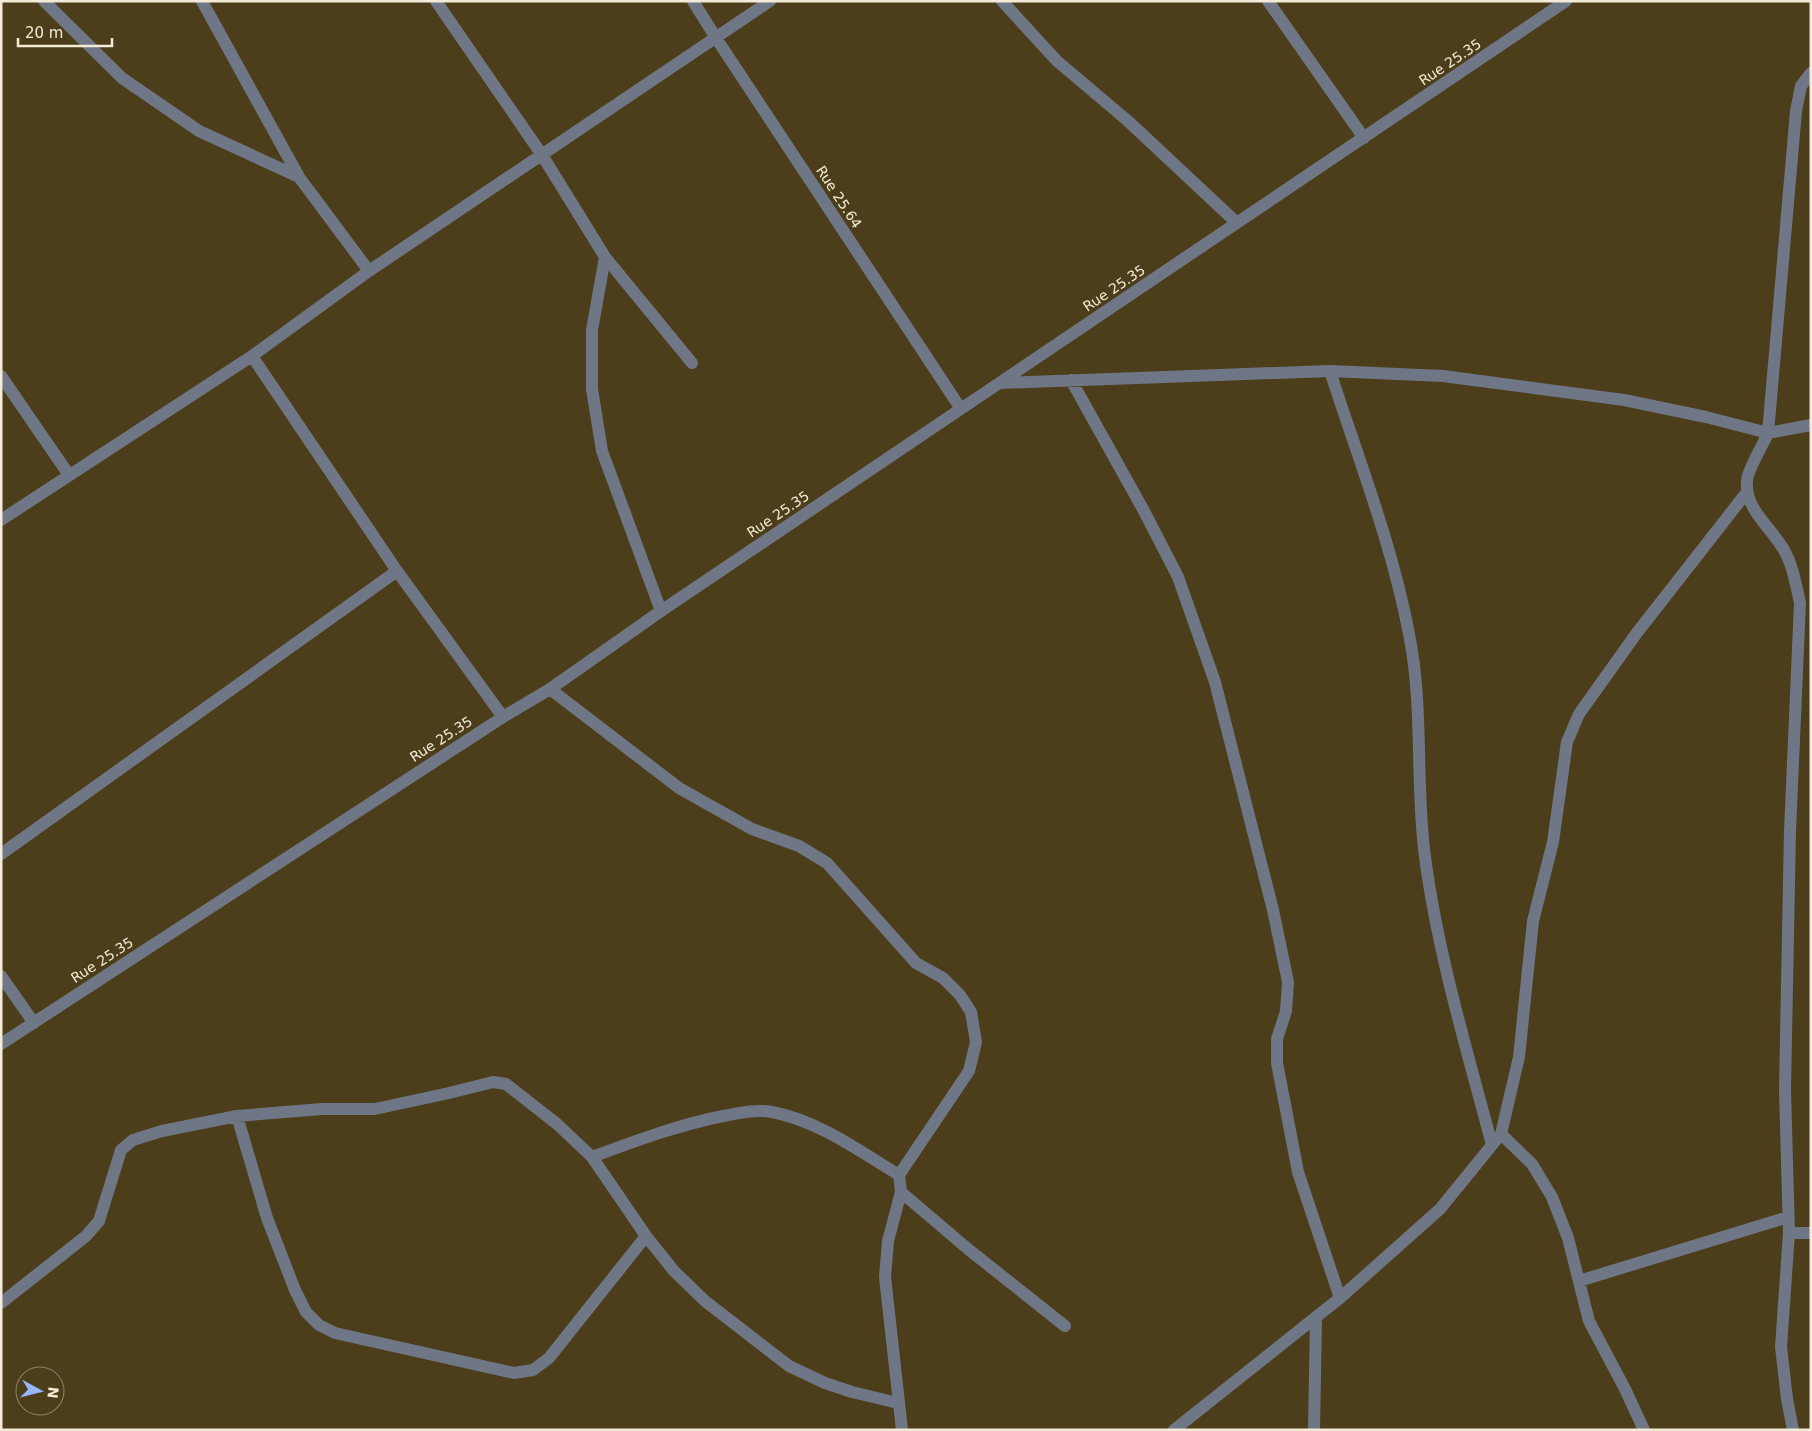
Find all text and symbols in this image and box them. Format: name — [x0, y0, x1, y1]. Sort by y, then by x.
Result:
scale bar — [18, 15, 111, 47]
text: 20 m — [25, 24, 63, 42]
street label: Rue 25.35 — [1416, 35, 1484, 89]
street label: Rue 25.64 — [813, 163, 865, 231]
street label: Rue 25.35 — [1080, 261, 1148, 315]
street label: Rue 25.35 — [744, 487, 812, 541]
street label: Rue 25.35 — [407, 713, 475, 765]
street label: Rue 25.35 — [68, 934, 136, 986]
north arrow — [15, 1366, 65, 1416]
text: N — [44, 1386, 62, 1399]

